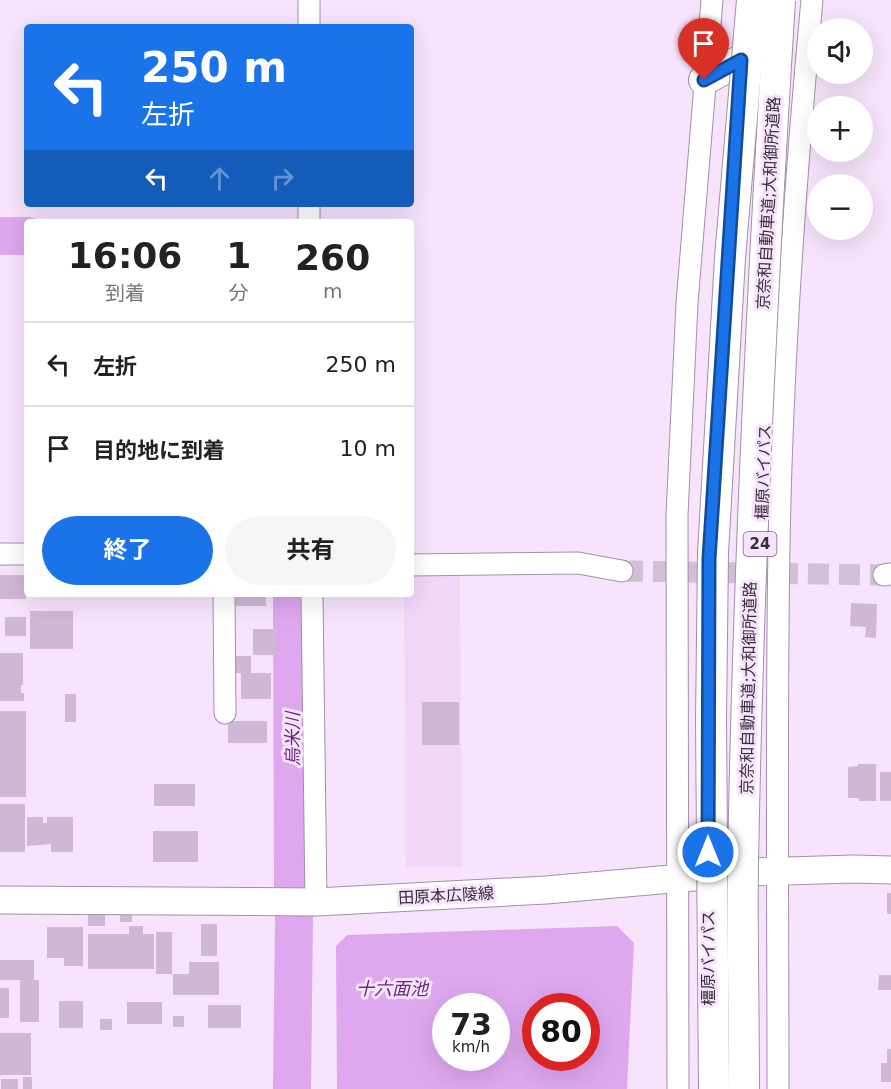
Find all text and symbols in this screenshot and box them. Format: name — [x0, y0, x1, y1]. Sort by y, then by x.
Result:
pin — [678, 18, 729, 80]
map controls — [807, 18, 873, 240]
button: sound — [807, 18, 873, 84]
icon: arrive — [687, 27, 720, 60]
text: 250 m — [141, 43, 287, 92]
icon: left — [42, 48, 120, 126]
street label: 京奈和自動車道;大和御所道路 — [753, 96, 784, 310]
button: + — [807, 96, 873, 162]
text: 左折 — [141, 99, 195, 130]
icon: left — [140, 162, 173, 195]
icon: ahead — [203, 162, 236, 195]
icon: right — [266, 162, 299, 195]
button: − — [807, 174, 873, 240]
text: 16:06 — [68, 235, 182, 276]
text: 1 — [226, 235, 251, 276]
text: 260 — [295, 237, 370, 278]
text: m — [323, 279, 342, 303]
text: 到着 — [105, 281, 145, 305]
text: 分 — [229, 281, 249, 305]
icon: left — [42, 348, 75, 381]
text: 250 m — [326, 352, 396, 377]
text: 左折 — [93, 354, 137, 379]
street label: 橿原バイパス — [752, 424, 775, 520]
icon: arrive — [42, 432, 75, 465]
text: 10 m — [340, 436, 396, 461]
text: 目的地に到着 — [93, 438, 225, 463]
button: 終了 — [42, 516, 213, 585]
button: 共有 — [225, 516, 396, 585]
road number: 24 — [744, 532, 777, 556]
street label: 京奈和自動車道;大和御所道路 — [737, 581, 760, 795]
water label: 烏米川 — [282, 710, 303, 766]
position arrow — [676, 820, 740, 884]
street label: 田原本広陵線 — [398, 883, 494, 907]
street label: 橿原バイパス — [699, 910, 718, 1006]
water label: 十六面池 — [356, 978, 430, 999]
speed limit sign: 80 — [522, 993, 600, 1071]
text: 73 — [450, 1007, 492, 1042]
text: km/h — [452, 1038, 490, 1056]

